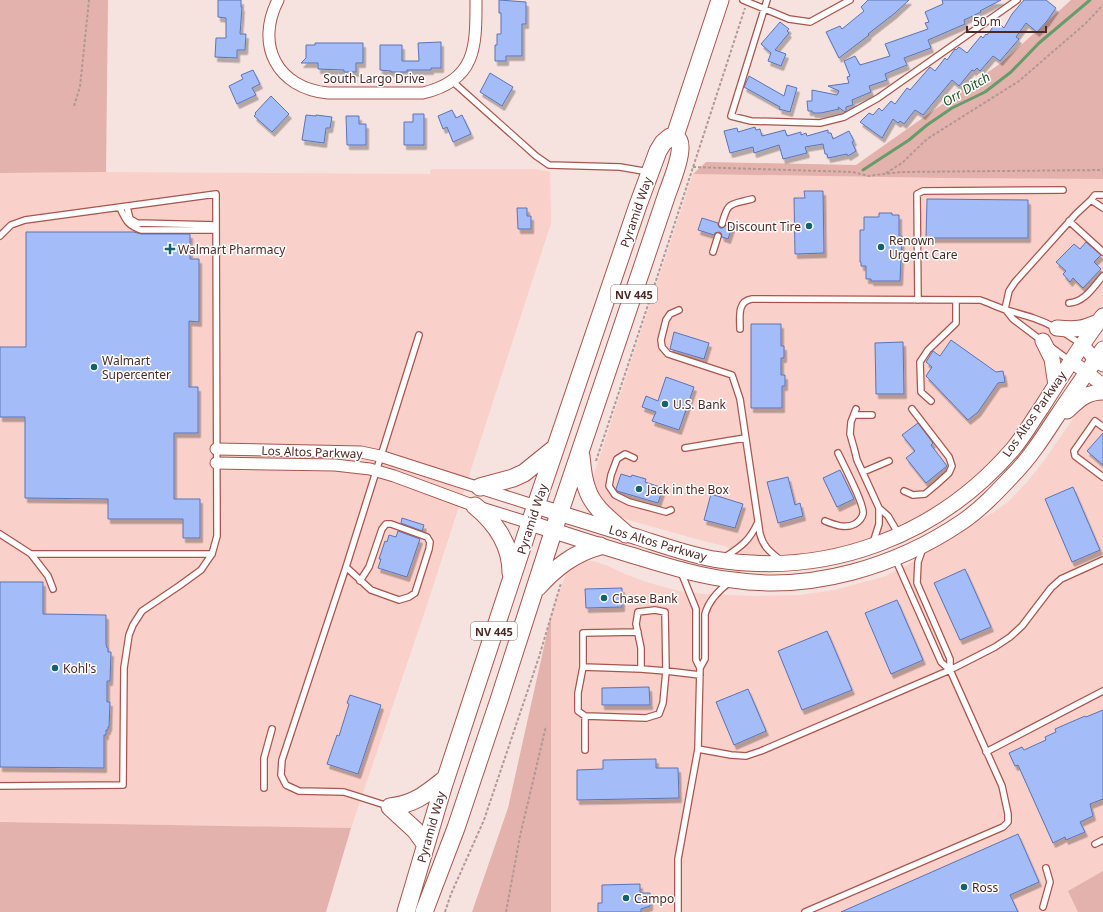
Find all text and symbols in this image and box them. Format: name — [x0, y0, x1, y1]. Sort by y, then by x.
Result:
scale bar — [967, 8, 1046, 34]
text: 50 m — [973, 13, 1001, 30]
water label: Orr Ditch — [939, 68, 993, 110]
street label: South Largo Drive — [323, 70, 425, 87]
street label: Pyramid Way — [616, 174, 656, 249]
place label: Discount Tire — [727, 218, 801, 235]
marker: Discount Tire — [804, 221, 814, 231]
place label: Renown Urgent Care — [889, 232, 958, 263]
place label: Walmart Pharmacy — [178, 241, 286, 258]
marker: Renown Urgent Care — [876, 242, 886, 252]
marker: Walmart Pharmacy — [165, 244, 175, 254]
road number: NV 445 — [611, 285, 657, 303]
place label: Walmart Supercenter — [102, 352, 171, 383]
marker: Walmart Supercenter — [89, 362, 99, 372]
street label: Los Altos Parkway — [998, 367, 1071, 460]
place label: U.S. Bank — [673, 396, 727, 413]
marker: U.S. Bank — [660, 399, 670, 409]
street label: Los Altos Parkway — [261, 442, 364, 462]
street label: Pyramid Way — [513, 481, 552, 557]
place label: Jack in the Box — [646, 481, 729, 498]
marker: Jack in the Box — [634, 484, 644, 494]
street label: Los Altos Parkway — [607, 521, 710, 565]
place label: Chase Bank — [612, 590, 678, 607]
marker: Chase Bank — [599, 593, 609, 603]
road number: NV 445 — [471, 622, 517, 640]
place label: Kohl's — [63, 660, 97, 677]
marker: Kohl's — [50, 663, 60, 673]
street label: Pyramid Way — [413, 789, 450, 865]
place label: Ross — [972, 879, 998, 896]
marker: Ross — [959, 882, 969, 892]
place label: Campo — [634, 890, 674, 907]
marker: Campo — [621, 893, 631, 903]

